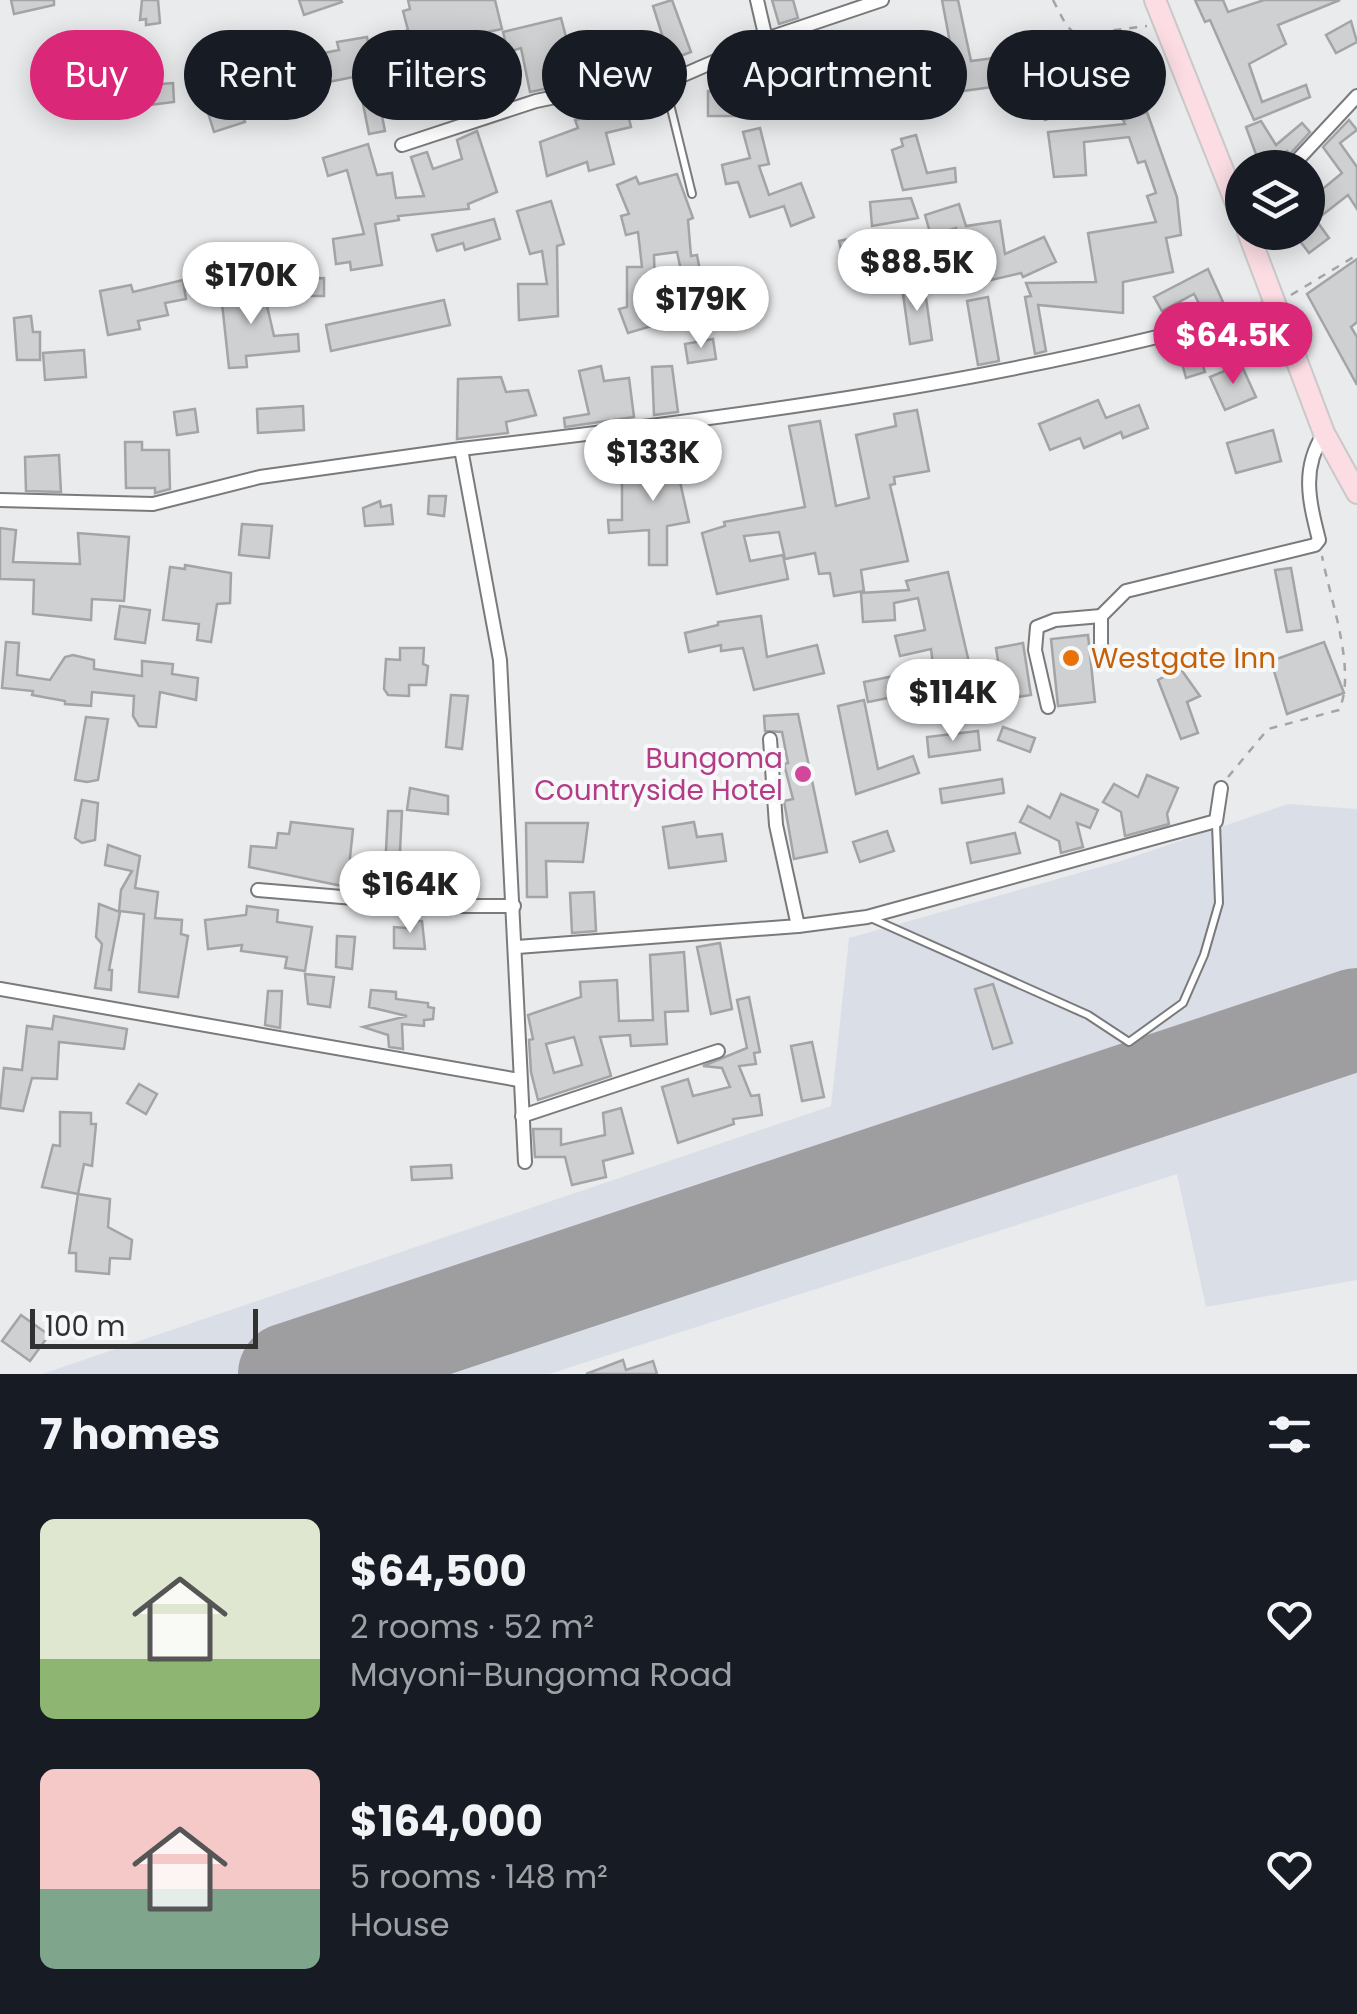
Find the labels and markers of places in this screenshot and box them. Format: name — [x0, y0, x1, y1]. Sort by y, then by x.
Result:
pin: $88.5K — [836, 229, 998, 314]
pin: $170K — [181, 242, 321, 327]
pin: $179K — [631, 266, 771, 351]
pin: $64.5K — [1152, 302, 1314, 387]
pin: $133K — [583, 419, 723, 504]
place label: Westgate Inn — [1091, 639, 1276, 678]
marker: Westgate Inn — [1060, 647, 1082, 669]
pin: $114K — [883, 659, 1023, 744]
place label: Bungoma Countryside Hotel — [534, 739, 783, 810]
marker: Bungoma Countryside Hotel — [792, 763, 814, 785]
pin: $164K — [340, 851, 480, 936]

